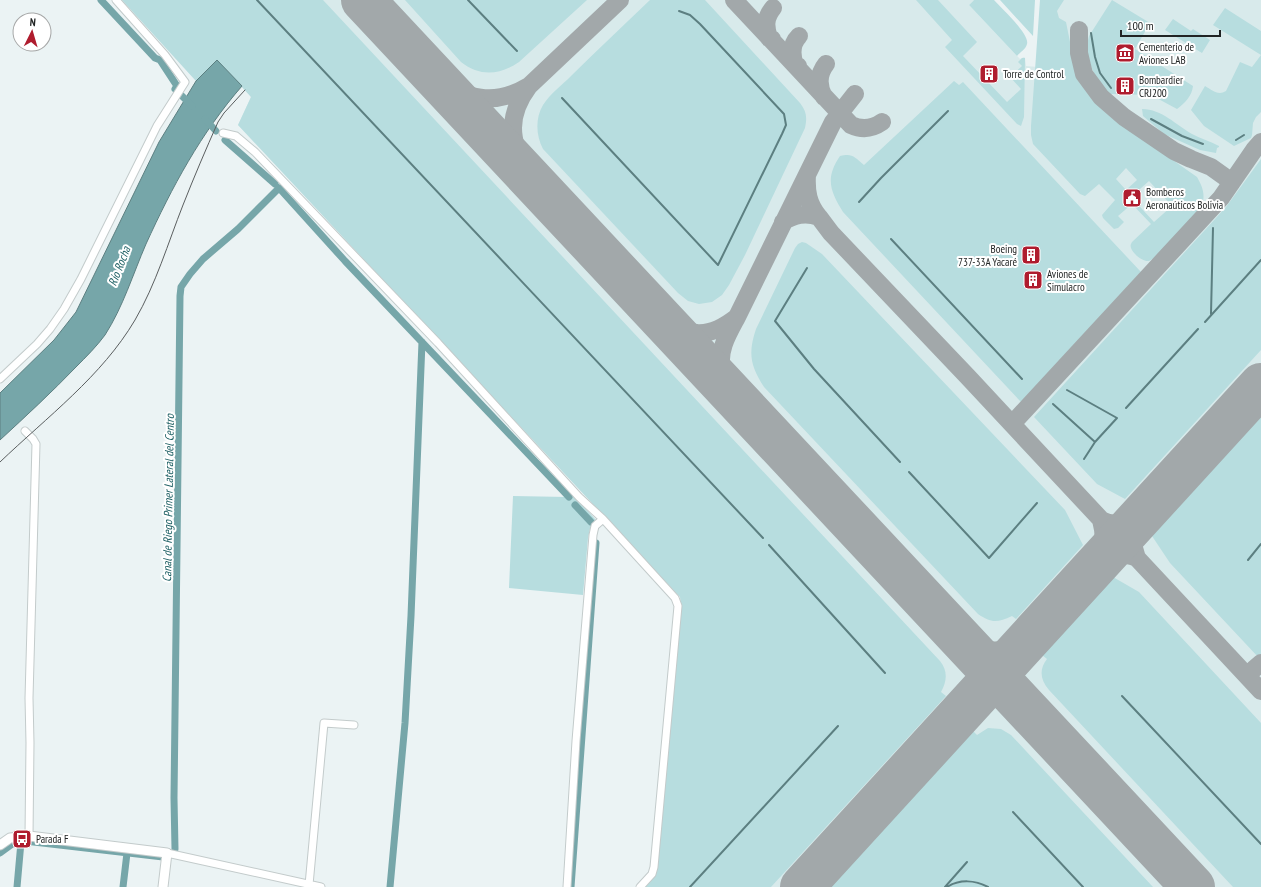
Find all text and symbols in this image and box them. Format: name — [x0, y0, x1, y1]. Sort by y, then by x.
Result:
north arrow — [12, 12, 52, 52]
scale bar — [1121, 12, 1220, 38]
text: N — [29, 15, 36, 29]
text: 100 m — [1127, 18, 1154, 33]
place label: Cementerio de Aviones LAB — [1139, 40, 1195, 67]
museum icon: Cementerio de Aviones LAB — [1114, 42, 1136, 64]
building icon: Torre de Control — [978, 63, 1000, 85]
place label: Torre de Control — [1003, 67, 1064, 81]
place label: Bombardier CRJ200 — [1139, 73, 1183, 100]
building icon: Bombardier CRJ200 — [1114, 75, 1136, 97]
place label: Bomberos Aeronaúticos Bolivia — [1146, 185, 1223, 212]
public building icon: Bomberos Aeronaúticos Bolivia — [1121, 187, 1143, 209]
place label: Boeing 737-33A Yacaré — [958, 242, 1017, 269]
water label: Río Rocha — [105, 243, 134, 288]
building icon: Boeing 737-33A Yacaré — [1020, 244, 1042, 266]
place label: Aviones de Simulacro — [1047, 267, 1088, 294]
building icon: Aviones de Simulacro — [1022, 269, 1044, 291]
water label: Canal de Riego Primer Lateral del Centro — [159, 413, 177, 582]
bus stop icon: Parada F — [11, 828, 33, 850]
place label: Parada F — [36, 832, 69, 846]

